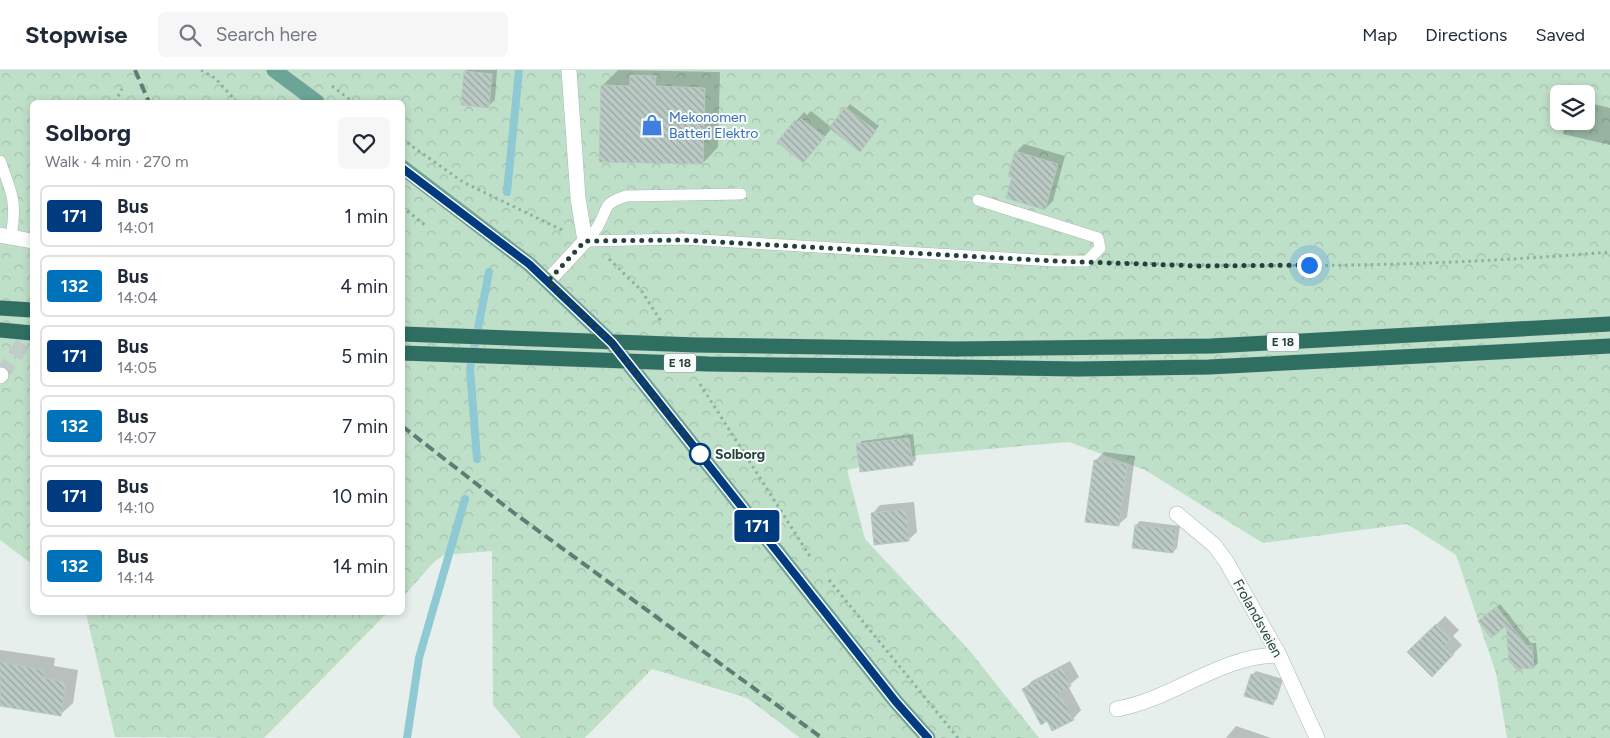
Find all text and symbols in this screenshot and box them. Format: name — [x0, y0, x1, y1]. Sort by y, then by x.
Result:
search box — [158, 12, 508, 57]
text: Stopwise — [25, 20, 128, 49]
icon: search — [176, 21, 204, 49]
text: Search here — [216, 23, 317, 46]
text: Map — [1362, 24, 1397, 46]
text: Directions — [1425, 24, 1507, 46]
text: Saved — [1535, 24, 1585, 46]
map controls — [1550, 85, 1595, 130]
button: layers — [1550, 85, 1595, 130]
place label: Mekonomen Batteri Elektro — [669, 109, 758, 142]
shop icon: Mekonomen Batteri Elektro — [639, 112, 665, 138]
button: heart — [338, 117, 390, 169]
text: Solborg — [45, 118, 131, 147]
text: Walk · 4 min · 270 m — [45, 152, 189, 171]
text: Bus — [117, 195, 148, 218]
text: 171 — [62, 205, 87, 227]
text: 1 min — [344, 205, 388, 228]
text: 14:01 — [117, 218, 154, 237]
your location — [1297, 253, 1322, 278]
text: Bus — [117, 265, 148, 288]
text: 132 — [60, 275, 89, 297]
text: 4 min — [340, 275, 388, 298]
text: 14:04 — [117, 288, 158, 307]
road number: E 18 — [1267, 332, 1299, 352]
text: Bus — [117, 335, 148, 358]
text: 171 — [62, 345, 87, 367]
text: 5 min — [341, 345, 388, 368]
road number: E 18 — [664, 354, 696, 372]
text: 14:05 — [117, 358, 157, 377]
text: Bus — [117, 405, 148, 428]
text: 132 — [60, 415, 89, 437]
text: 7 min — [342, 415, 388, 438]
text: 14:07 — [117, 428, 156, 447]
marker: Solborg — [689, 443, 711, 465]
place label: Solborg — [715, 446, 765, 463]
text: Bus — [117, 475, 148, 498]
text: 171 — [62, 485, 87, 507]
text: 10 min — [332, 485, 388, 508]
text: 14:10 — [117, 498, 154, 517]
line badge: 171 — [728, 510, 786, 542]
text: 171 — [744, 515, 770, 537]
text: Bus — [117, 545, 148, 568]
text: 132 — [60, 555, 89, 577]
text: 14 min — [332, 555, 388, 578]
text: 14:14 — [117, 568, 154, 587]
street label: Frolandsveien — [1229, 576, 1286, 660]

